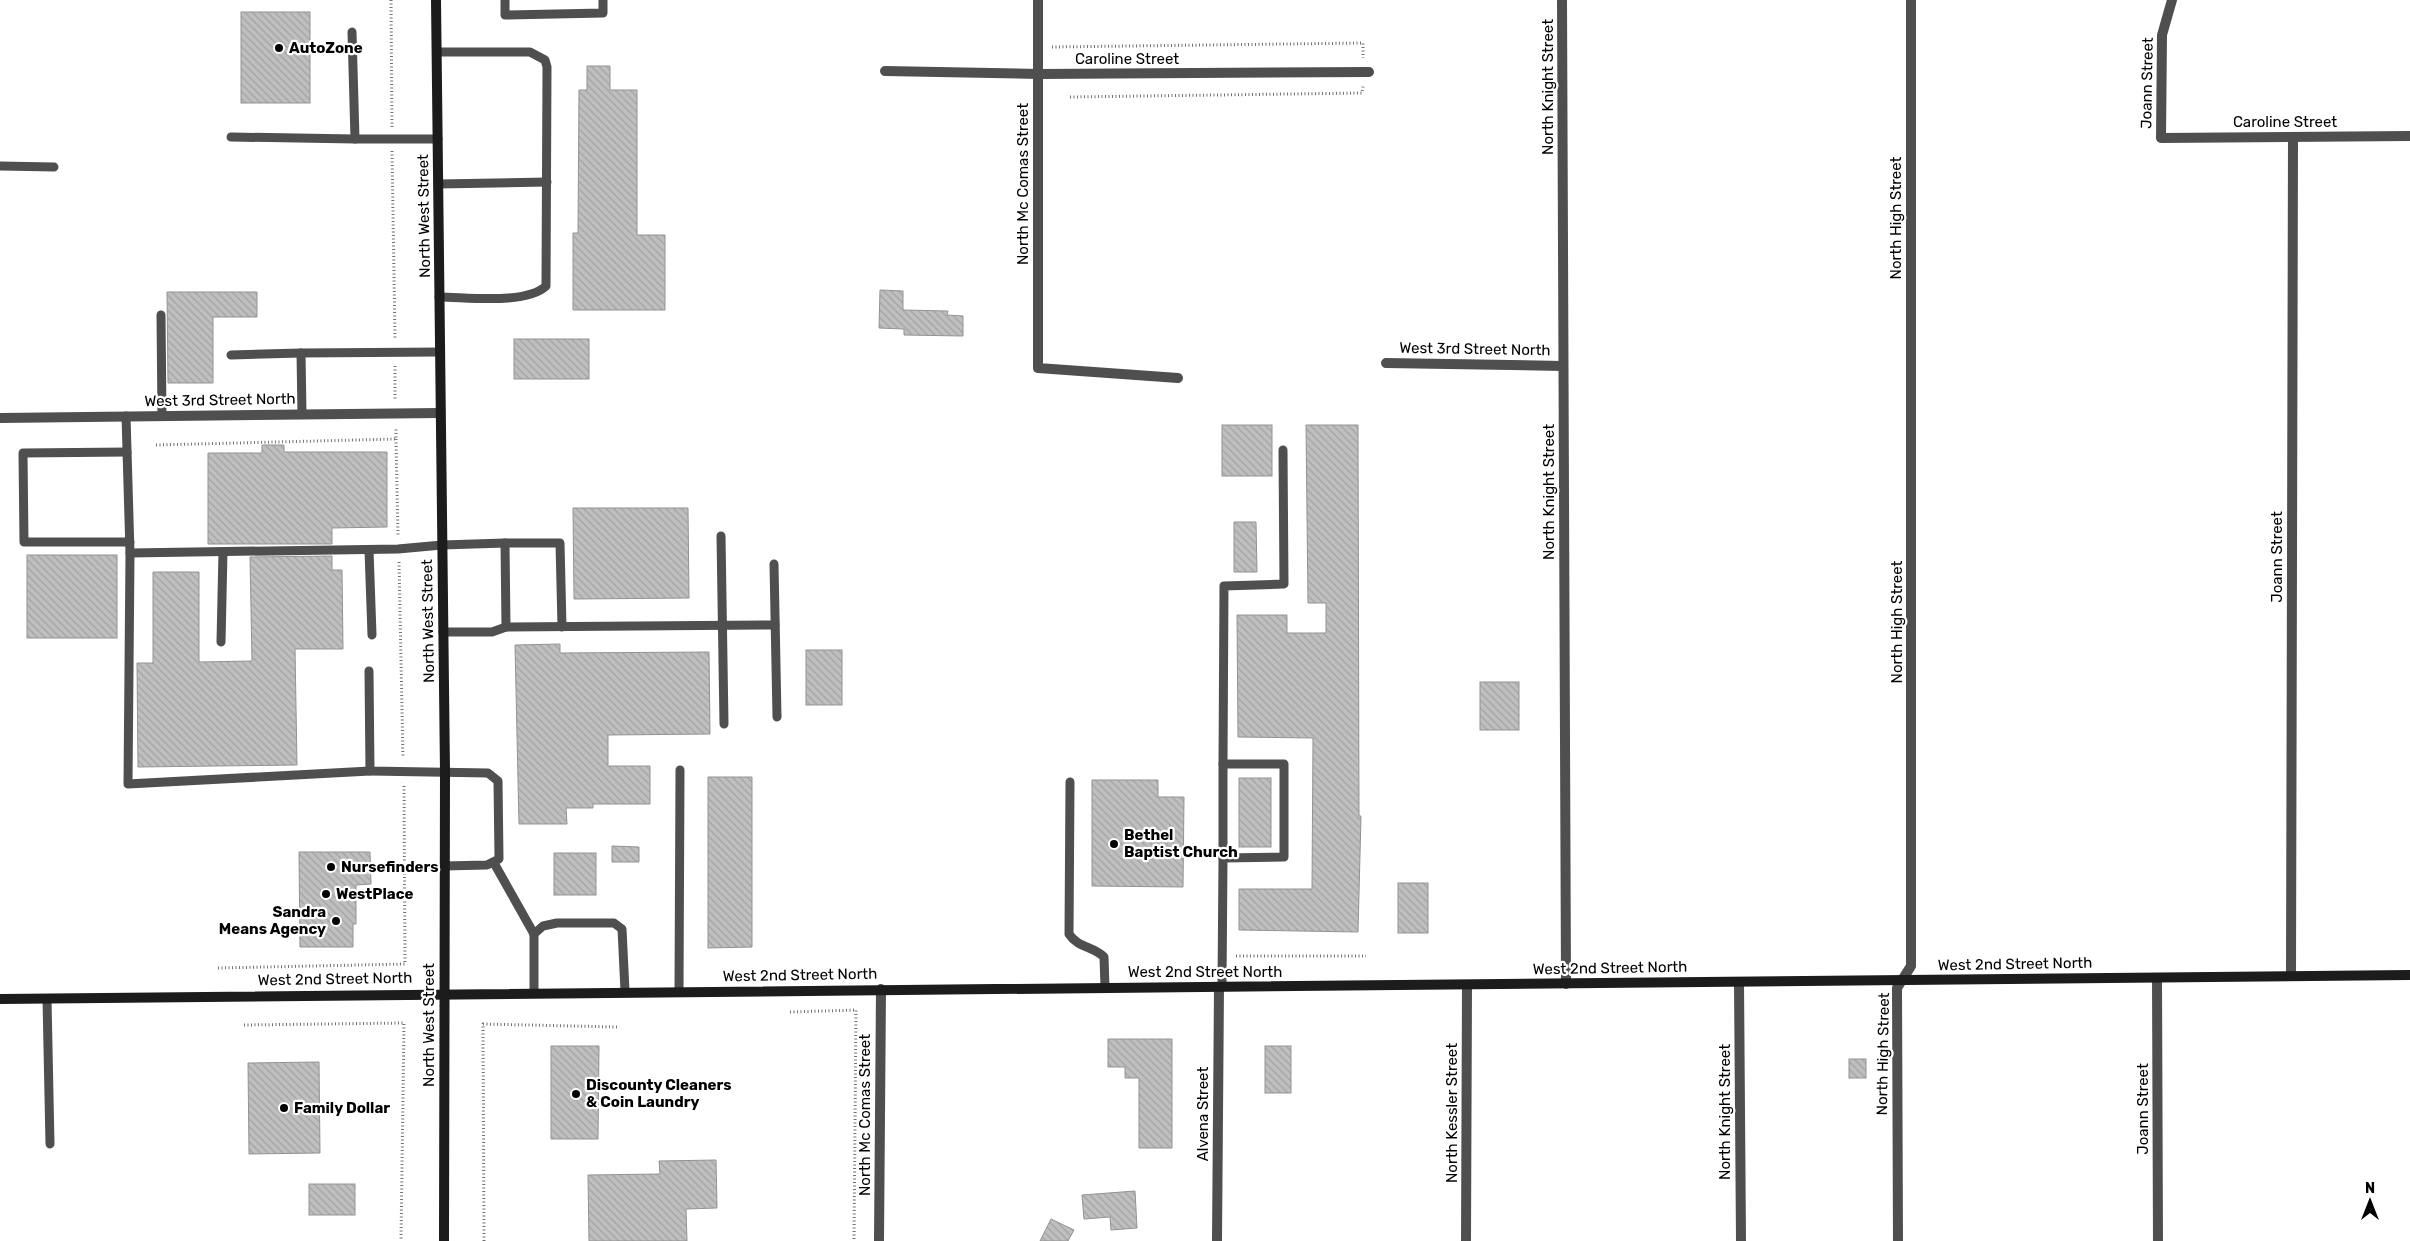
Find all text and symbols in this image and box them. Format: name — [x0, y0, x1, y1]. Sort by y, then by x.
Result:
street label: North Knight Street — [1539, 19, 1557, 155]
street label: Joann Street — [2137, 37, 2157, 129]
place label: AutoZone — [289, 39, 363, 57]
marker: AutoZone — [273, 42, 285, 54]
street label: Caroline Street — [1075, 50, 1179, 68]
street label: North Mc Comas Street — [1014, 103, 1032, 265]
street label: Caroline Street — [2233, 113, 2337, 131]
street label: North West Street — [414, 154, 434, 278]
street label: North High Street — [1887, 156, 1905, 279]
street label: West 3rd Street North — [1399, 339, 1551, 359]
street label: West 3rd Street North — [144, 390, 296, 410]
street label: North Knight Street — [1540, 424, 1558, 560]
street label: Joann Street — [2268, 511, 2286, 603]
street label: North West Street — [418, 559, 438, 683]
street label: North High Street — [1888, 560, 1906, 683]
place label: Bethel Baptist Church — [1124, 826, 1238, 861]
marker: Bethel Baptist Church — [1108, 838, 1120, 850]
place label: Nursefinders — [341, 858, 439, 876]
marker: Nursefinders — [325, 861, 337, 873]
place label: WestPlace — [336, 885, 413, 903]
marker: WestPlace — [320, 888, 332, 900]
place label: Sandra Means Agency — [219, 903, 326, 938]
marker: Sandra Means Agency — [330, 915, 342, 927]
street label: West 2nd Street North — [1938, 954, 2092, 974]
street label: West 2nd Street North — [1533, 958, 1687, 978]
street label: North West Street — [420, 963, 438, 1087]
street label: West 2nd Street North — [1128, 963, 1282, 981]
street label: West 2nd Street North — [723, 965, 877, 985]
street label: West 2nd Street North — [258, 969, 412, 989]
street label: North High Street — [1873, 992, 1893, 1116]
street label: North Mc Comas Street — [856, 1034, 874, 1196]
street label: North Kessler Street — [1443, 1043, 1461, 1183]
street label: North Knight Street — [1716, 1044, 1734, 1180]
street label: Joann Street — [2134, 1063, 2152, 1155]
street label: Alvena Street — [1194, 1067, 1212, 1161]
place label: Discounty Cleaners & Coin Laundry — [586, 1076, 732, 1111]
marker: Discounty Cleaners & Coin Laundry — [570, 1088, 582, 1100]
place label: Family Dollar — [294, 1099, 390, 1117]
marker: Family Dollar — [278, 1102, 290, 1114]
north arrow — [2345, 1176, 2395, 1226]
text: N — [2365, 1180, 2375, 1197]

